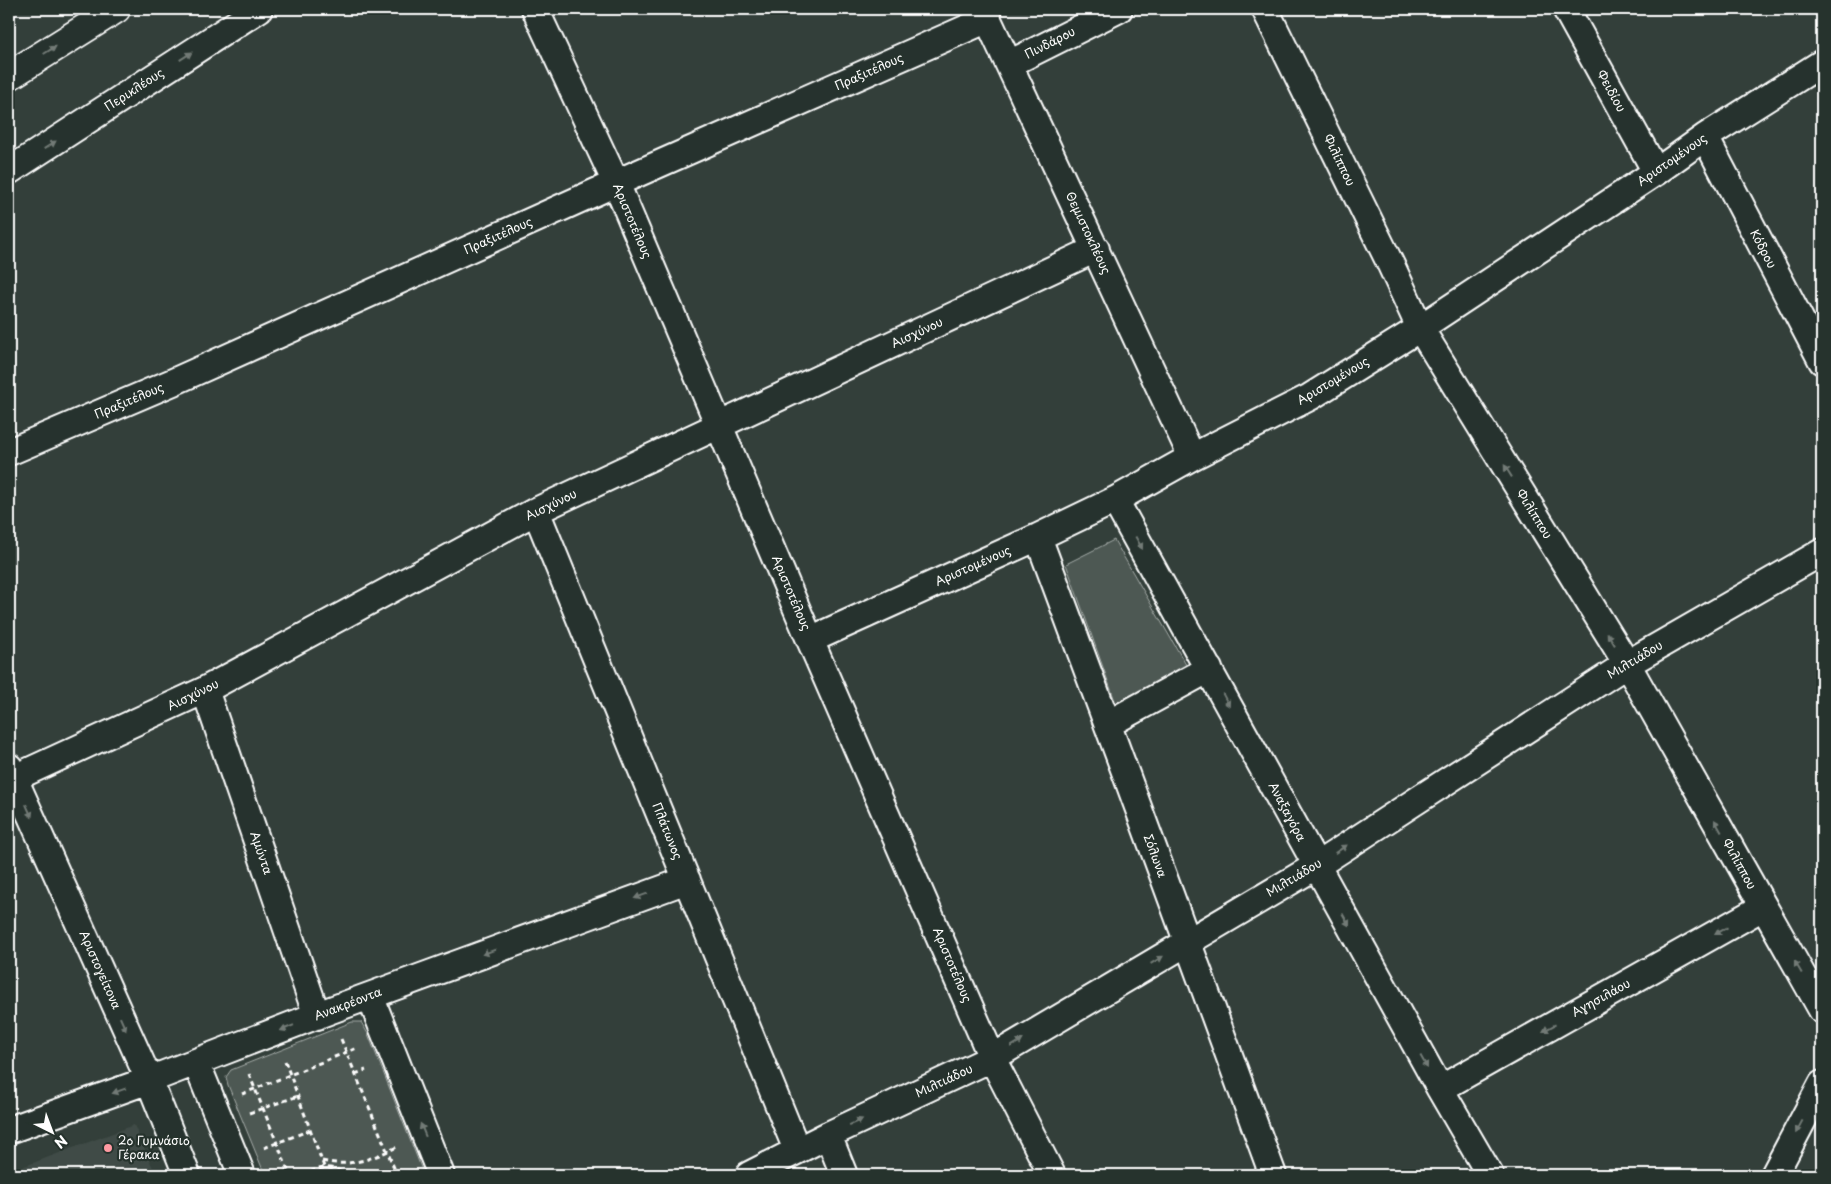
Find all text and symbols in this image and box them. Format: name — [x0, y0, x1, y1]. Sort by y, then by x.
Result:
street label: Πινδάρου — [1021, 22, 1078, 63]
one-way arrow — [43, 45, 57, 55]
street label: Πραξιτέλους — [831, 48, 906, 94]
one-way arrow — [179, 51, 192, 61]
street label: Περικλέους — [100, 63, 167, 115]
street label: Φειδίου — [1593, 66, 1631, 115]
street label: Αριστομένους — [1633, 129, 1710, 190]
street label: Φιλίππου — [1320, 131, 1360, 189]
one-way arrow — [43, 140, 56, 150]
street label: Αριστοτέλους — [609, 180, 657, 261]
street label: Θεμιστοκλέους — [1062, 188, 1116, 277]
street label: Πραξιτέλους — [460, 212, 535, 258]
street label: Κόδρου — [1746, 226, 1782, 271]
street label: Αισχύνου — [888, 312, 946, 352]
street label: Αριστομένους — [1293, 352, 1372, 409]
street label: Πραξιτέλους — [91, 377, 166, 423]
one-way arrow — [1503, 464, 1513, 478]
street label: Αισχύνου — [522, 484, 579, 524]
street label: Φιλίππου — [1512, 485, 1557, 542]
one-way arrow — [1135, 536, 1143, 550]
street label: Αριστομένους — [932, 540, 1013, 590]
street label: Αριστοτέλους — [768, 552, 816, 633]
one-way arrow — [1607, 633, 1616, 646]
street label: Μιλτιάδου — [1603, 635, 1666, 683]
street label: Αισχύνου — [164, 674, 221, 714]
one-way arrow — [1222, 693, 1230, 708]
street label: Αναξαγόρα — [1265, 779, 1311, 844]
street label: Πλάτωνος — [648, 799, 688, 862]
one-way arrow — [25, 804, 33, 818]
one-way arrow — [1713, 820, 1722, 833]
street label: Αμύντα — [246, 829, 278, 877]
street label: Σόλωνα — [1140, 831, 1172, 880]
street label: Φιλίππου — [1718, 835, 1761, 892]
one-way arrow — [1334, 845, 1348, 854]
street label: Μιλτιάδου — [1262, 853, 1325, 901]
one-way arrow — [633, 892, 648, 900]
one-way arrow — [1341, 913, 1350, 927]
street label: Αριστοτέλους — [929, 924, 977, 1005]
one-way arrow — [1714, 926, 1727, 935]
street label: Αριστογείτονα — [76, 927, 126, 1012]
one-way arrow — [481, 949, 496, 956]
one-way arrow — [1150, 956, 1163, 965]
one-way arrow — [1794, 960, 1802, 975]
street label: Αγησιλάου — [1568, 974, 1633, 1021]
street label: Ανακρέοντα — [311, 982, 384, 1024]
one-way arrow — [120, 1017, 128, 1031]
one-way arrow — [1542, 1023, 1555, 1032]
one-way arrow — [280, 1024, 294, 1032]
one-way arrow — [1011, 1039, 1024, 1048]
one-way arrow — [1420, 1055, 1429, 1069]
street label: Μιλτιάδου — [912, 1059, 975, 1101]
one-way arrow — [111, 1087, 126, 1095]
north arrow — [28, 1106, 78, 1156]
one-way arrow — [849, 1118, 863, 1126]
one-way arrow — [1795, 1121, 1804, 1134]
one-way arrow — [419, 1122, 427, 1137]
text: N — [50, 1131, 72, 1154]
place label: 2ο Γυμνάσιο Γέρακα — [118, 1131, 190, 1163]
marker: 2ο Γυμνάσιο Γέρακα — [102, 1142, 114, 1154]

